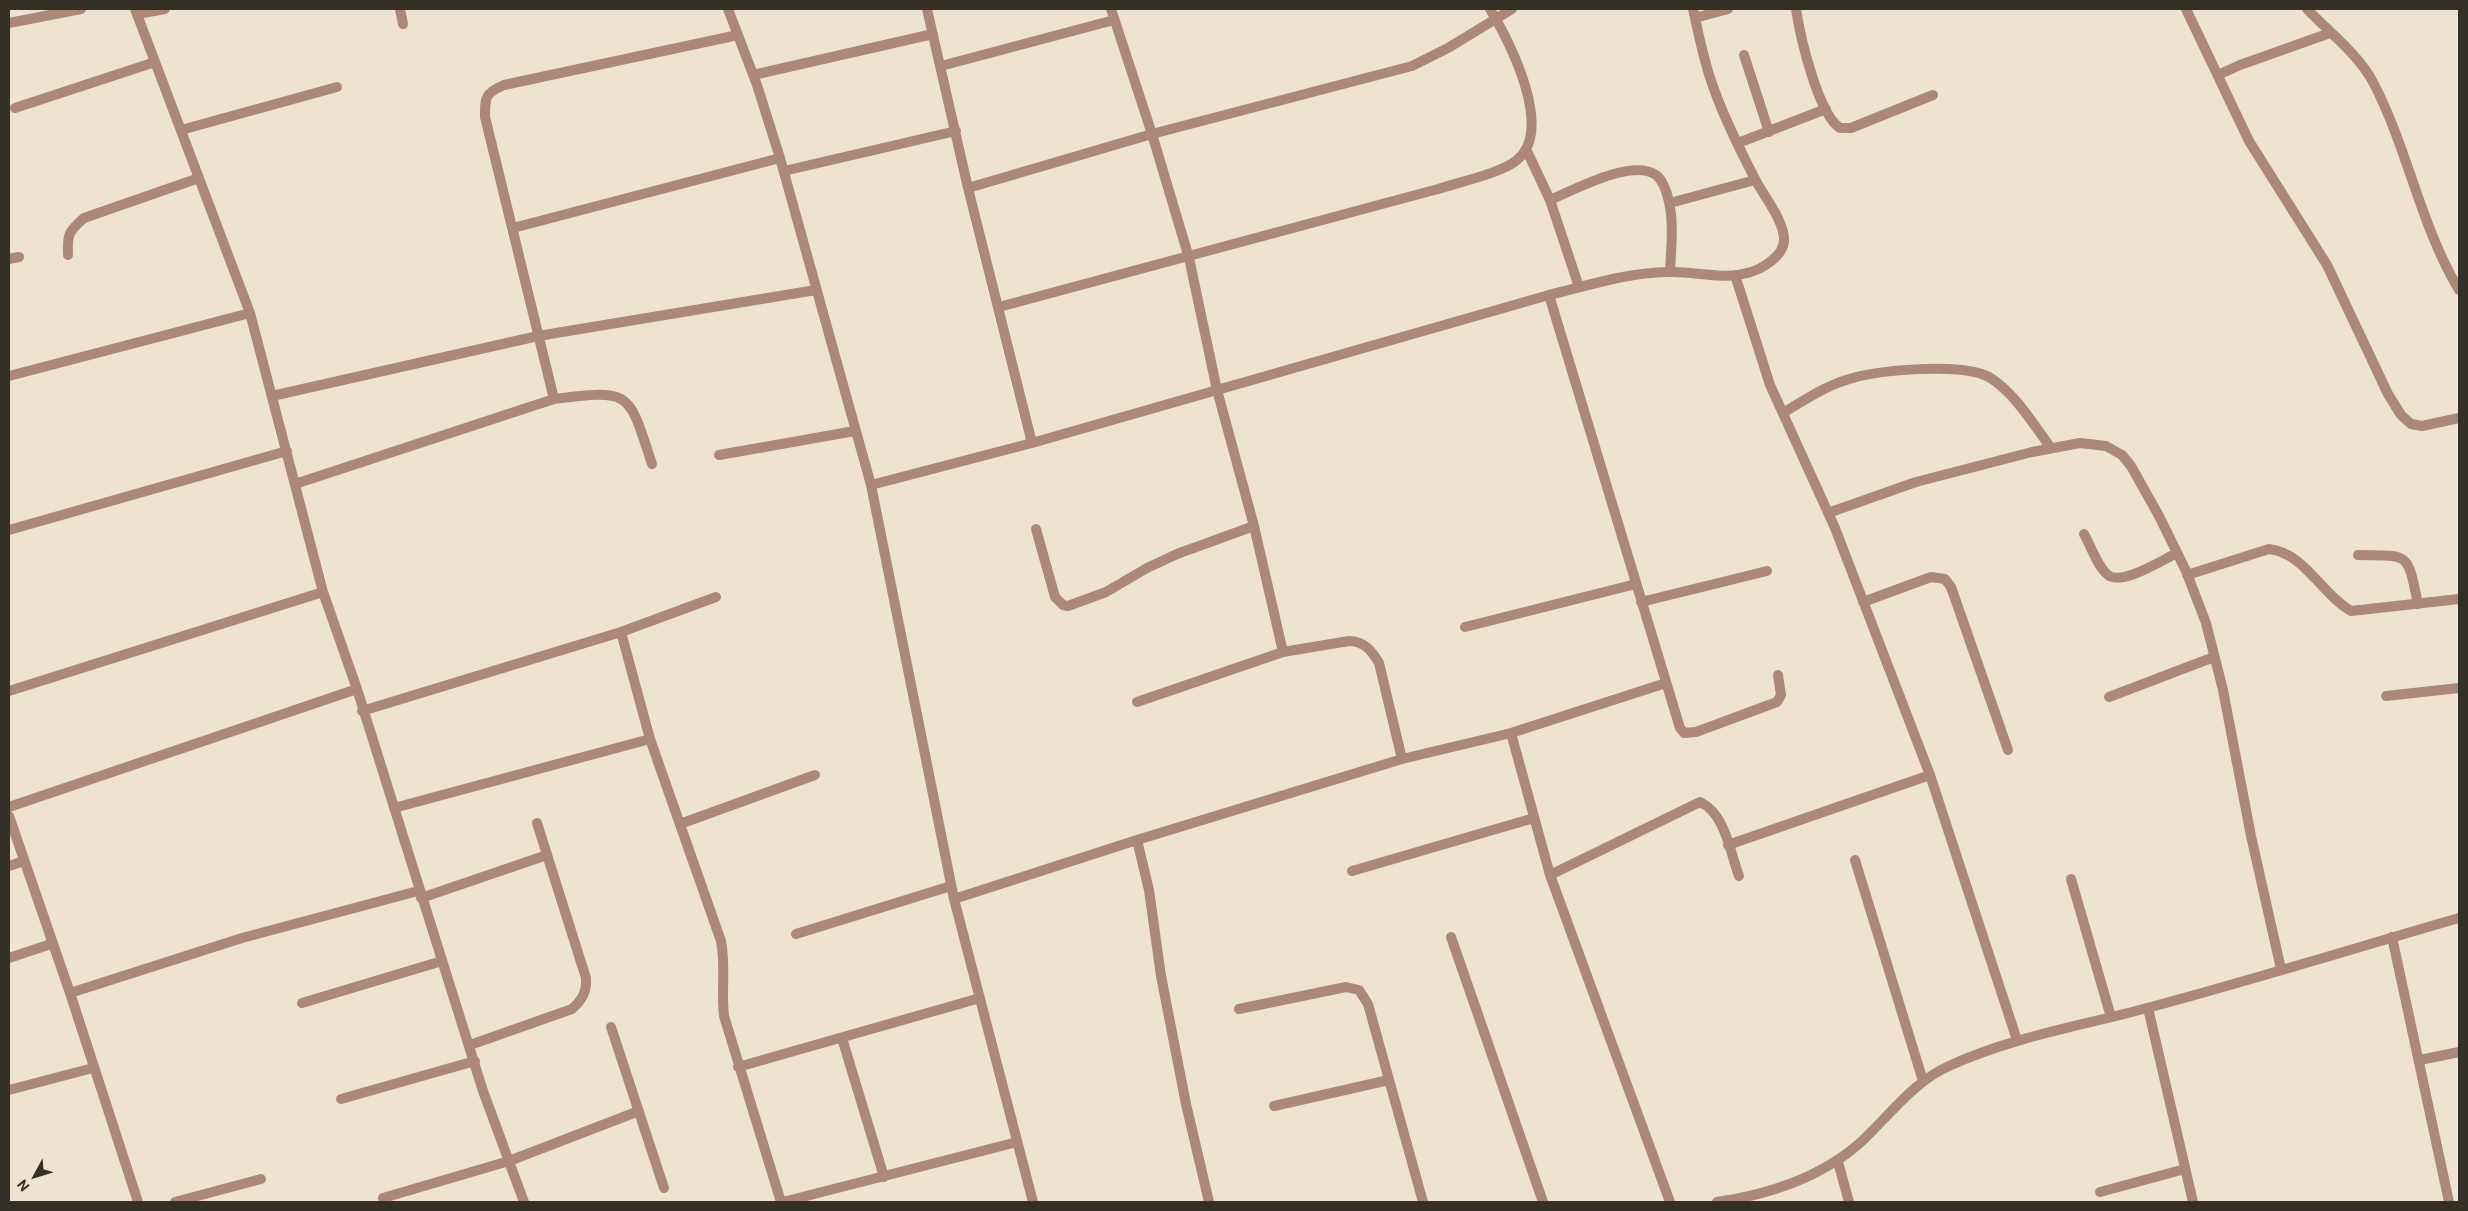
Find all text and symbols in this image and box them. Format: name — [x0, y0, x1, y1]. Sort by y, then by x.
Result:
north arrow — [10, 1151, 60, 1201]
text: N — [14, 1177, 33, 1194]

